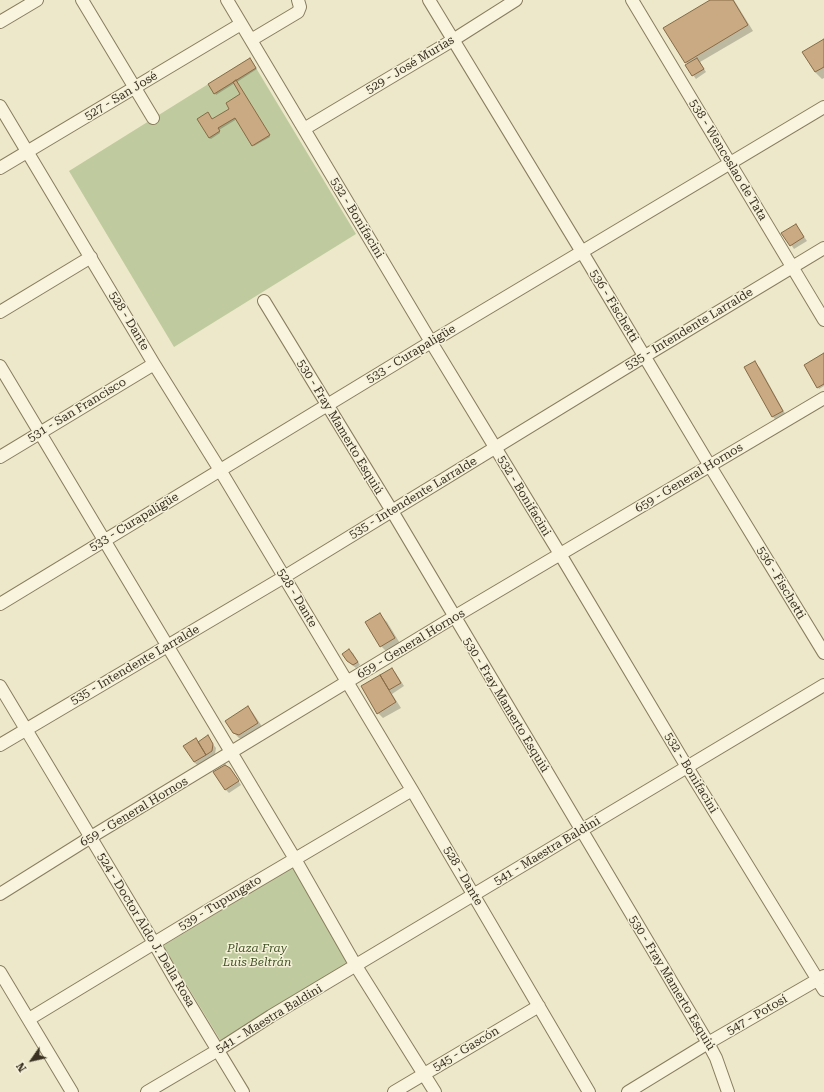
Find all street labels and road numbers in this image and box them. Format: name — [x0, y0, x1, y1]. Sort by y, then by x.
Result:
street label: 529 - José Murías — [363, 33, 457, 97]
street label: 527 - San José — [82, 69, 160, 123]
street label: 538 - Wenceslao de Tata — [686, 97, 770, 223]
street label: 532 - Bonifacini — [327, 175, 387, 261]
street label: 536 - Fischetti — [587, 267, 641, 345]
street label: 535 - Intendente Larralde — [622, 285, 756, 373]
street label: 528 - Dante — [106, 289, 152, 353]
street label: 533 - Curapaligüe — [364, 322, 458, 386]
street label: 530 - Fray Mamerto Esquiú — [294, 357, 386, 497]
street label: 531 - San Francisco — [25, 375, 129, 445]
street label: 659 - General Hornos — [633, 440, 745, 516]
street label: 532 - Bonifacini — [494, 453, 554, 539]
street label: 535 - Intendente Larralde — [346, 454, 480, 542]
street label: 533 - Curapaligüe — [87, 490, 181, 554]
street label: 536 - Fischetti — [754, 544, 808, 622]
street label: 528 - Dante — [274, 566, 320, 630]
street label: 659 - General Hornos — [355, 606, 467, 682]
street label: 535 - Intendente Larralde — [68, 622, 202, 708]
street label: 530 - Fray Mamerto Esquiú — [460, 635, 552, 775]
street label: 532 - Bonifacini — [661, 730, 721, 816]
street label: 659 - General Hornos — [78, 774, 190, 850]
street label: 541 - Maestra Baldini — [491, 814, 603, 888]
street label: 528 - Dante — [440, 844, 486, 908]
street label: 524 - Doctor Aldo J. Della Rosa — [94, 850, 198, 1010]
street label: 539 - Tupungato — [176, 872, 264, 934]
street label: 530 - Fray Mamerto Esquiú — [626, 913, 718, 1053]
street label: 541 - Maestra Baldini — [213, 982, 325, 1056]
street label: 547 - Potosí — [724, 992, 790, 1038]
street label: 545 - Gascón — [430, 1024, 502, 1074]

